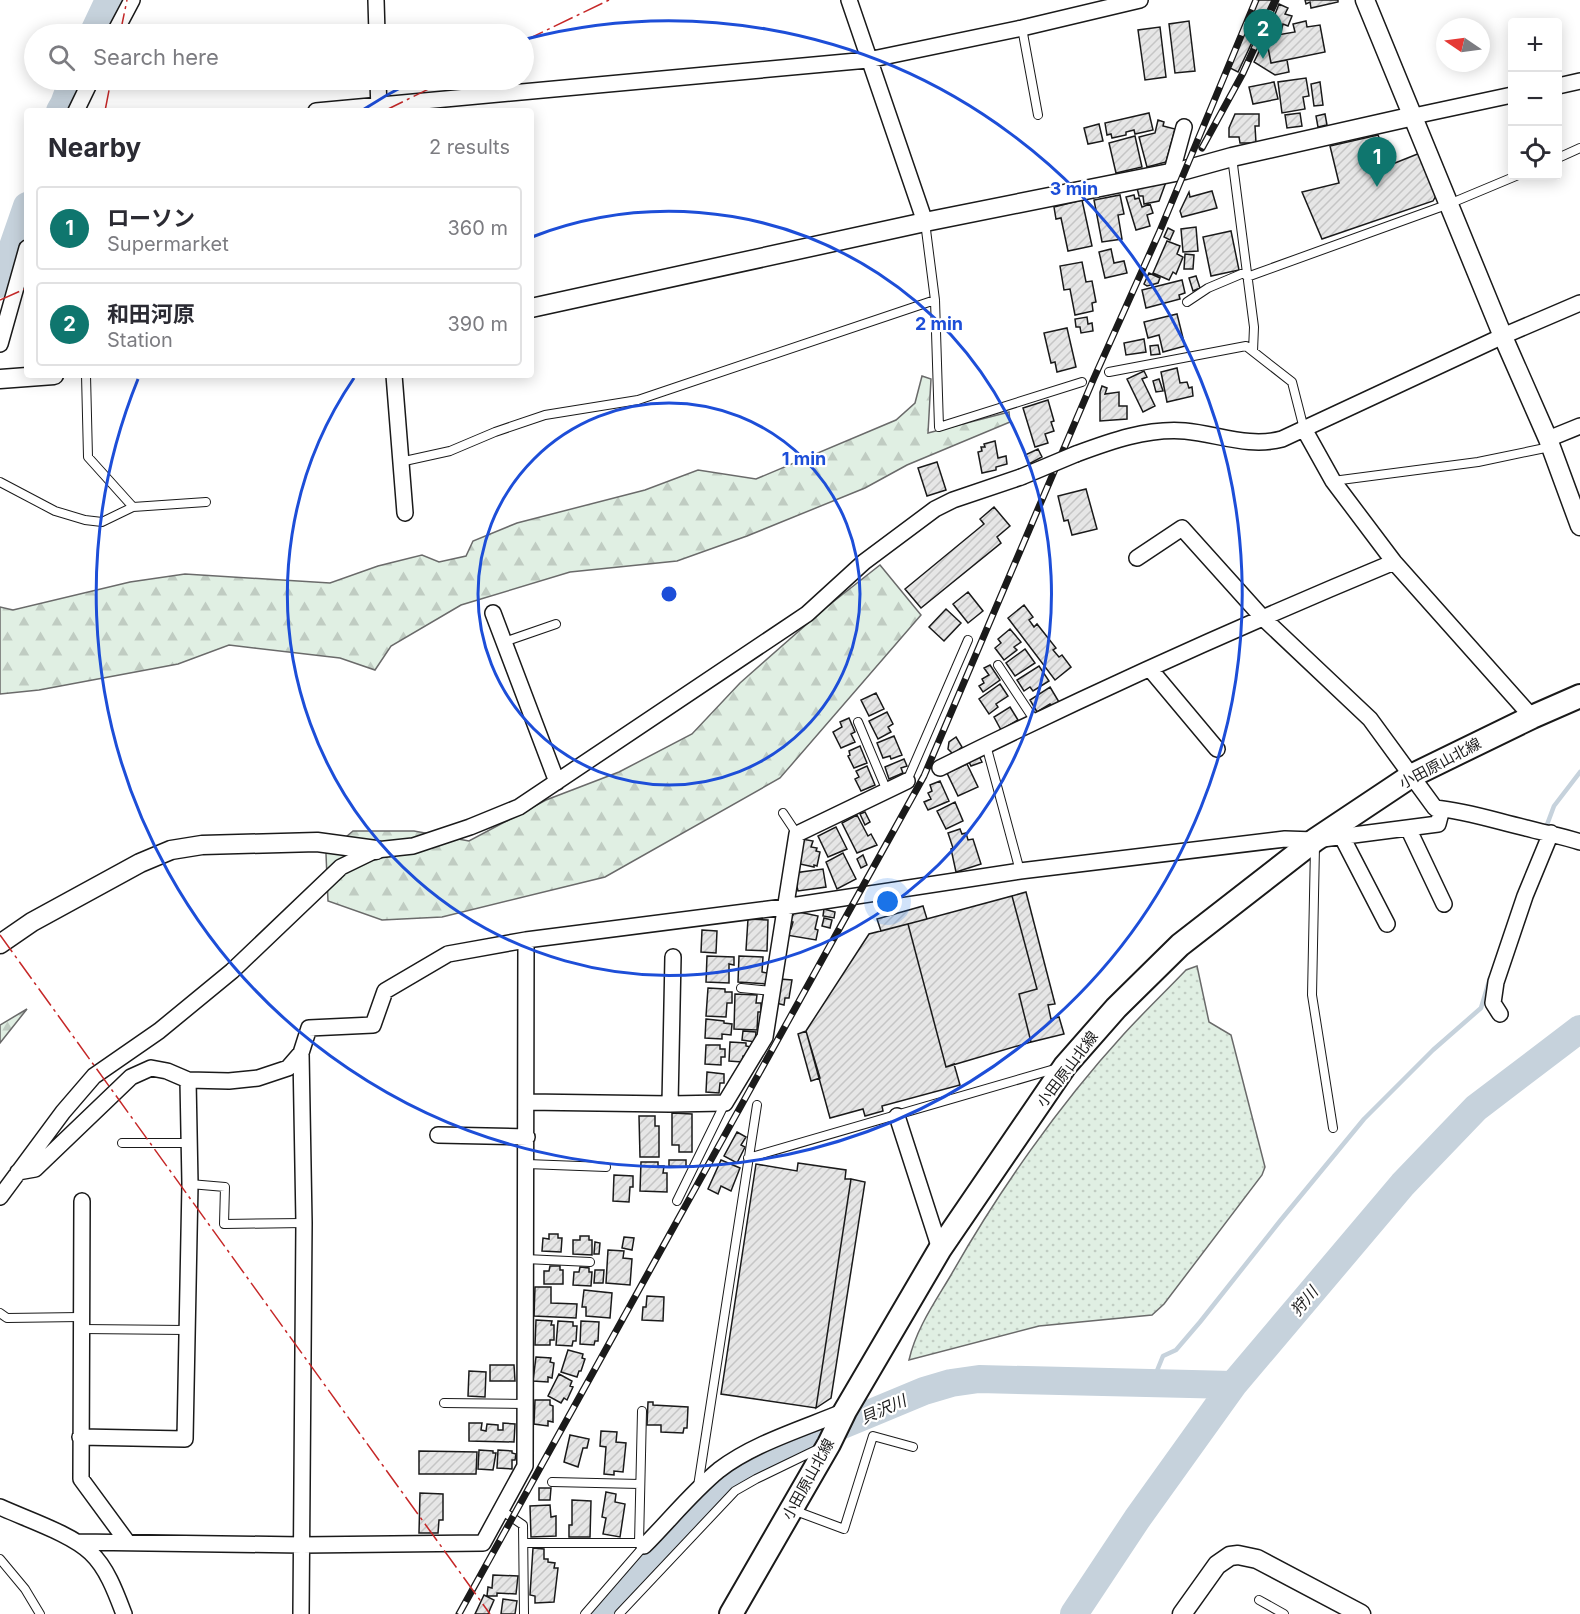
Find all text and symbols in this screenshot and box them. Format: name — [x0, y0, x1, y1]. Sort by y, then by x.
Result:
pin: 2 — [1244, 10, 1282, 59]
north arrow — [1436, 18, 1490, 72]
map controls — [1508, 18, 1562, 180]
button: + — [1508, 18, 1562, 72]
search box — [24, 24, 534, 90]
icon: search — [45, 41, 78, 74]
text: Search here — [93, 44, 219, 70]
button: − — [1508, 72, 1562, 126]
button: locate — [1508, 126, 1562, 180]
text: Nearby — [48, 132, 141, 163]
text: 2 results — [429, 135, 510, 159]
pin: 1 — [1358, 138, 1396, 187]
text: 3 min — [1050, 178, 1098, 199]
text: ローソン — [107, 205, 195, 231]
text: 1 — [65, 216, 74, 240]
text: 360 m — [447, 216, 508, 240]
text: Supermarket — [107, 232, 229, 256]
text: 和田河原 — [107, 301, 195, 327]
text: 2 — [63, 312, 76, 336]
text: 390 m — [447, 312, 508, 336]
text: 2 min — [915, 313, 963, 334]
text: Station — [107, 328, 173, 352]
text: 1 min — [782, 448, 826, 469]
centre of rings — [659, 584, 679, 604]
street label: 小田原山北線 — [1396, 733, 1484, 793]
your location — [873, 887, 902, 916]
street label: 小田原山北線 — [1032, 1027, 1102, 1111]
water label: 狩川 — [1286, 1281, 1323, 1320]
water label: 貝沢川 — [857, 1389, 911, 1428]
street label: 小田原山北線 — [778, 1435, 838, 1523]

